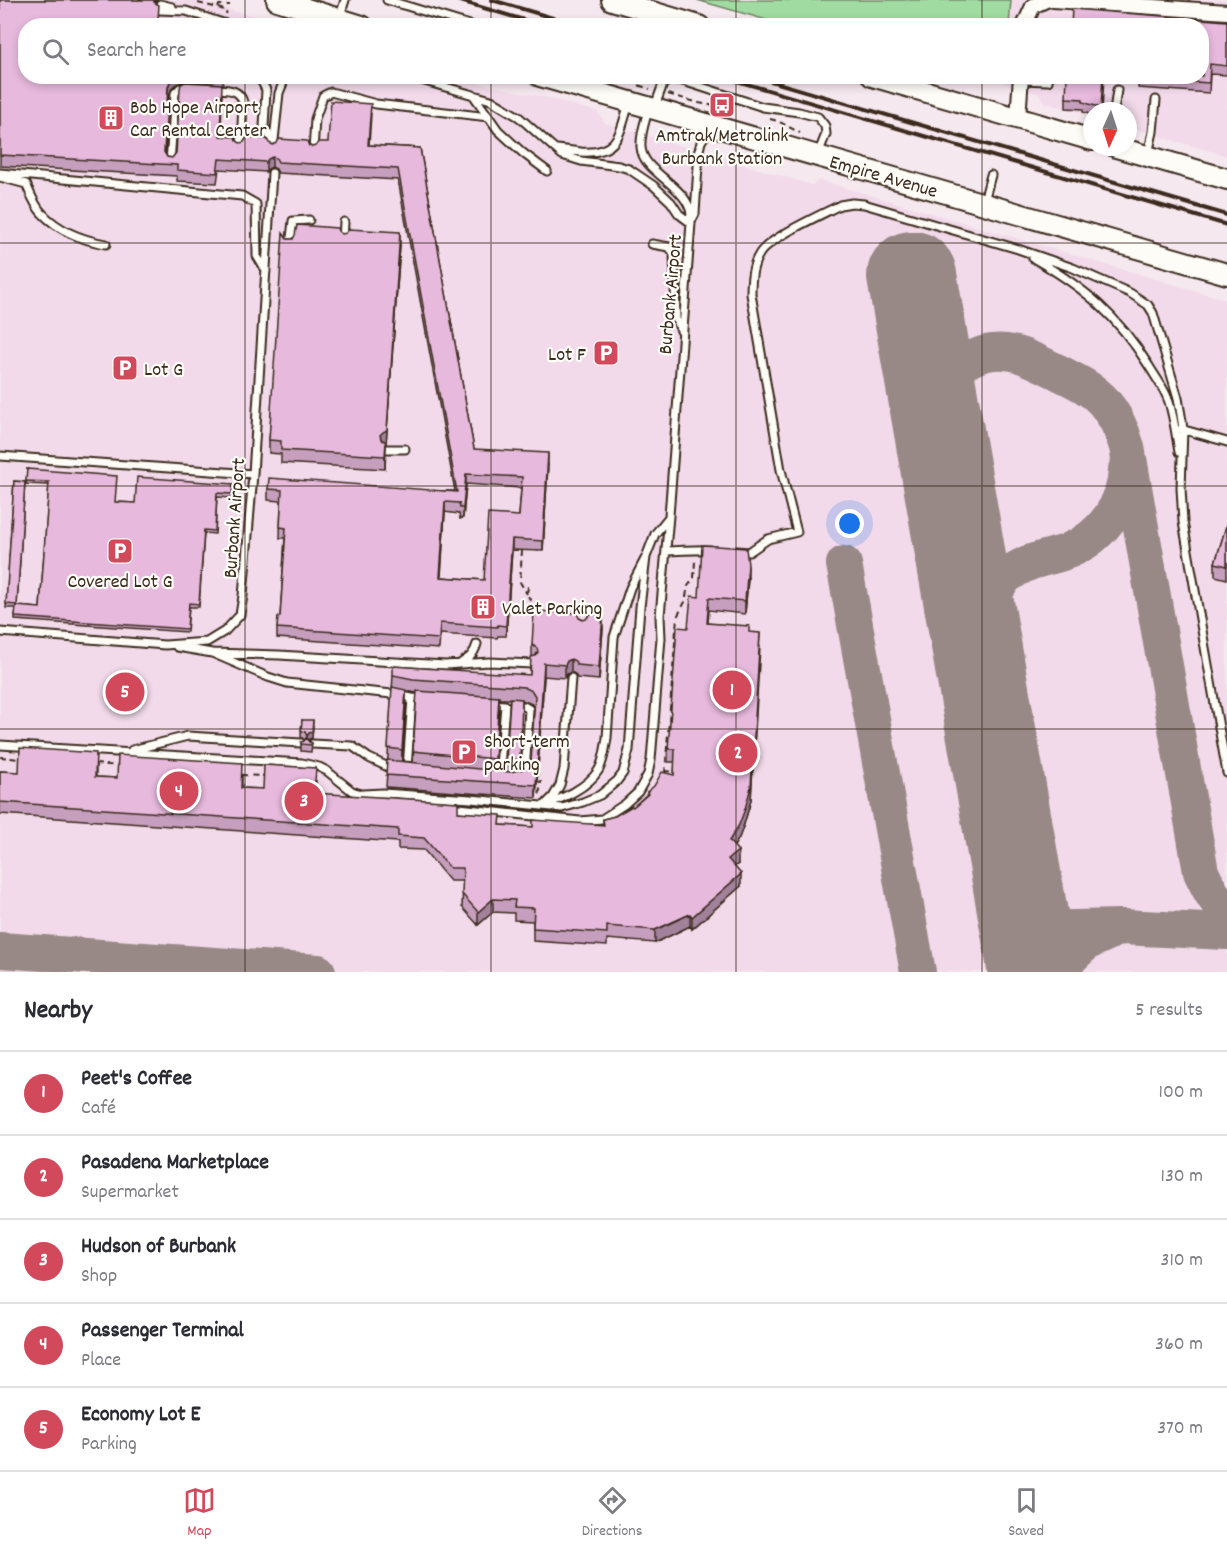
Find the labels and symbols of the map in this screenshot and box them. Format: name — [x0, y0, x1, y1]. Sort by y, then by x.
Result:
bus stop icon: Amtrak/Metrolink Burbank Station — [707, 90, 737, 120]
place label: Bob Hope Airport Car Rental Center — [130, 95, 267, 146]
north arrow — [1083, 102, 1137, 156]
building icon: Bob Hope Airport Car Rental Center — [96, 103, 126, 133]
place label: Amtrak/Metrolink Burbank Station — [656, 123, 788, 174]
street label: Empire Avenue — [826, 149, 941, 207]
street label: Burbank Airport — [653, 233, 691, 356]
parking icon: Lot F — [591, 338, 621, 368]
place label: Lot F — [548, 342, 586, 370]
parking icon: Lot G — [110, 353, 140, 383]
place label: Lot G — [144, 357, 183, 385]
street label: Burbank Airport — [218, 457, 254, 579]
your location — [835, 509, 864, 538]
parking icon: Covered Lot G — [105, 536, 135, 566]
place label: Covered Lot G — [67, 569, 173, 597]
building icon: Valet Parking — [468, 592, 498, 622]
place label: Valet Parking — [502, 596, 602, 624]
pin: 1 — [712, 668, 752, 712]
pin: 5 — [106, 670, 144, 714]
place label: Short-term parking — [484, 729, 570, 780]
pin: 2 — [718, 730, 758, 776]
parking icon: Short-term parking — [449, 737, 479, 767]
pin: 4 — [160, 768, 198, 814]
pin: 3 — [284, 778, 324, 824]

